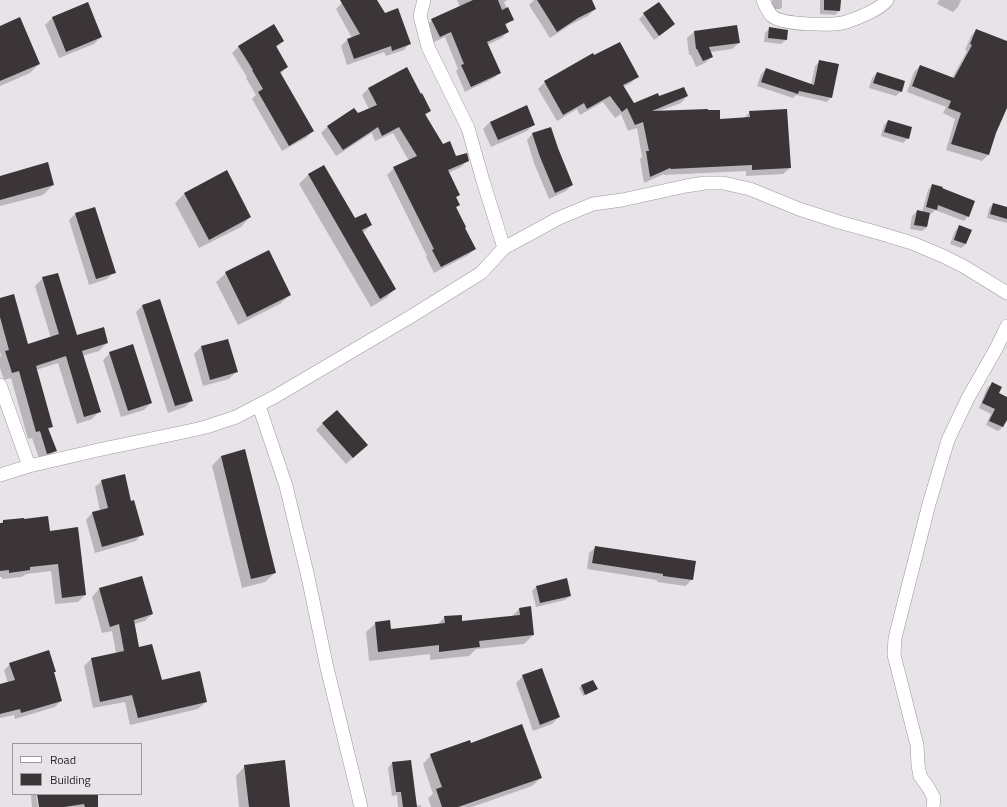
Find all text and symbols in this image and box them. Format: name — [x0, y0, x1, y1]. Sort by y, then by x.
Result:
legend — [12, 743, 142, 795]
text: Road — [50, 750, 76, 769]
text: Building — [50, 770, 91, 789]

